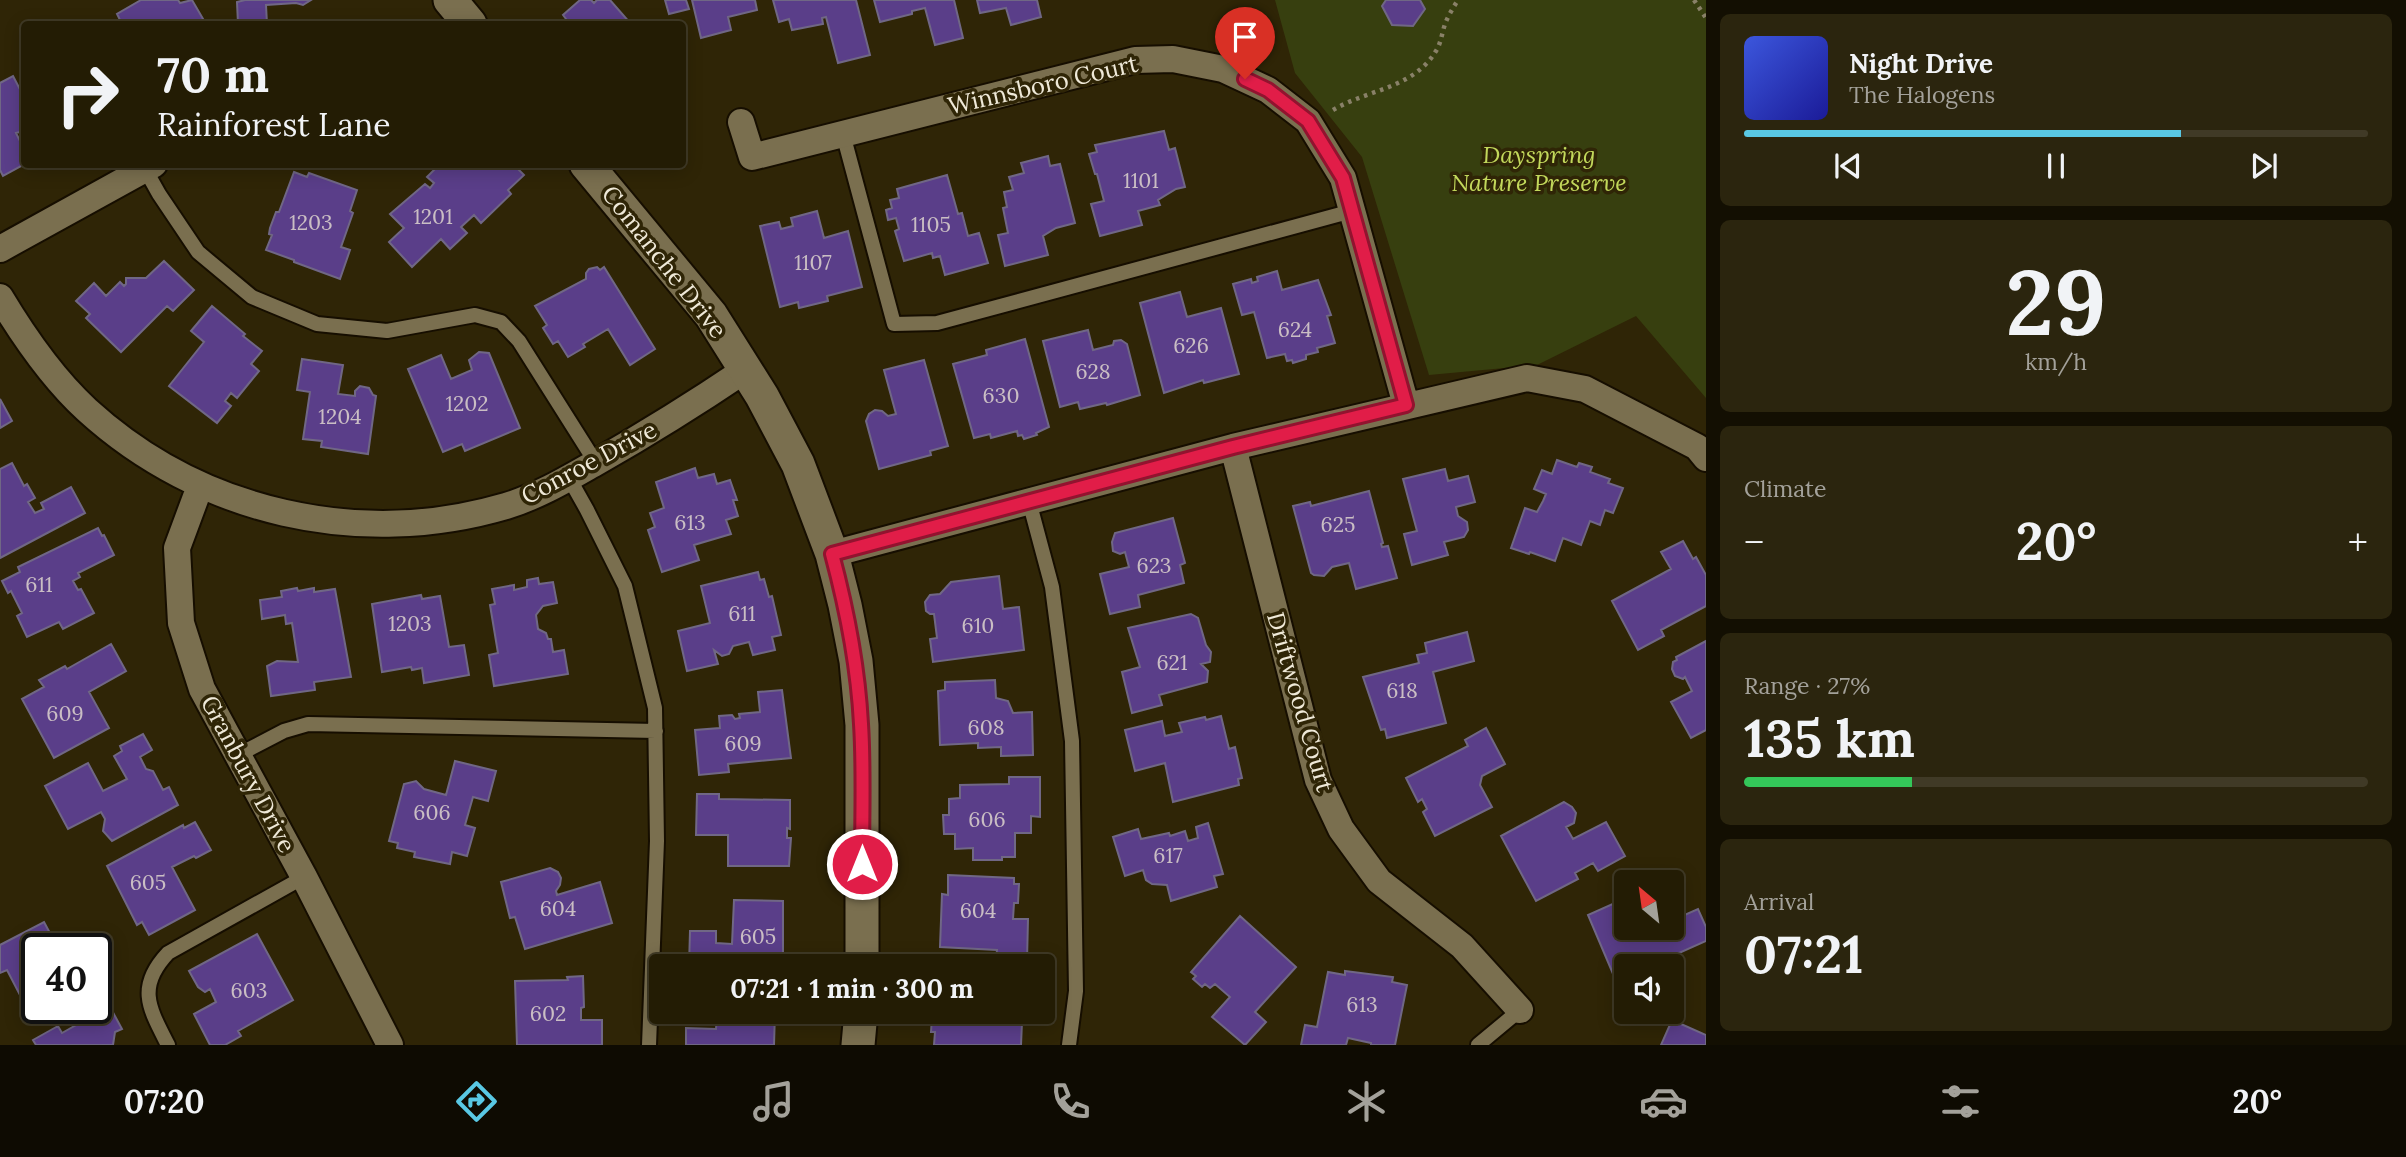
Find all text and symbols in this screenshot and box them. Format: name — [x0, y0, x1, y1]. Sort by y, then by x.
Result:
pin — [1215, 7, 1275, 79]
icon: arrive — [1226, 18, 1264, 56]
text: 70 m — [157, 43, 269, 105]
street label: Winnsboro Court — [945, 47, 1142, 121]
text: Night Drive — [1849, 47, 1993, 80]
icon: right — [42, 49, 133, 140]
text: The Halogens — [1849, 80, 1995, 109]
text: Rainforest Lane — [157, 104, 390, 145]
park label: Dayspring Nature Preserve — [1451, 139, 1627, 198]
icon: previous — [1829, 147, 1867, 185]
icon: pause — [2037, 147, 2075, 185]
icon: next — [2245, 147, 2283, 185]
house number: 1101 — [1123, 167, 1159, 194]
street label: Comanche Drive — [595, 179, 734, 344]
house number: 1201 — [413, 203, 453, 230]
house number: 1203 — [289, 209, 333, 236]
house number: 1105 — [911, 211, 951, 238]
text: 29 — [2006, 243, 2106, 360]
house number: 1107 — [794, 249, 832, 276]
house number: 624 — [1278, 316, 1312, 343]
house number: 626 — [1173, 332, 1209, 359]
text: km/h — [2025, 347, 2087, 376]
house number: 628 — [1075, 358, 1111, 385]
house number: 630 — [983, 382, 1019, 409]
house number: 1202 — [445, 390, 489, 417]
house number: 1204 — [318, 403, 362, 430]
street label: Conroe Drive — [516, 414, 662, 511]
text: Climate — [1744, 474, 1826, 503]
text: 20° — [2016, 508, 2096, 574]
house number: 613 — [674, 509, 706, 536]
house number: 625 — [1321, 511, 1355, 538]
text: − — [1744, 518, 1764, 566]
text: + — [2348, 518, 2368, 566]
house number: 623 — [1137, 552, 1171, 579]
house number: 611 — [25, 571, 53, 598]
house number: 611 — [728, 600, 756, 627]
street label: Driftwood Court — [1260, 608, 1341, 796]
house number: 1203 — [388, 610, 432, 637]
house number: 610 — [962, 612, 994, 639]
house number: 621 — [1156, 649, 1188, 676]
text: Range · 27% — [1744, 671, 1870, 700]
house number: 618 — [1386, 677, 1418, 704]
street label: Granbury Drive — [194, 690, 303, 858]
house number: 609 — [46, 700, 84, 727]
text: 135 km — [1744, 705, 1915, 771]
house number: 608 — [968, 714, 1004, 741]
house number: 609 — [724, 730, 762, 757]
house number: 606 — [413, 799, 451, 826]
house number: 606 — [968, 806, 1006, 833]
position arrow — [825, 827, 899, 901]
house number: 617 — [1153, 842, 1183, 869]
house number: 605 — [130, 869, 166, 896]
north arrow — [1614, 870, 1684, 940]
map controls — [1614, 870, 1684, 1024]
text: Arrival — [1744, 887, 1814, 916]
house number: 604 — [540, 895, 576, 922]
house number: 604 — [960, 897, 996, 924]
text: 07:21 — [1744, 921, 1863, 987]
house number: 605 — [740, 923, 776, 950]
speed limit sign: 40 — [21, 933, 112, 1024]
button: sound — [1614, 954, 1684, 1024]
text: 07:21 · 1 min · 300 m — [730, 972, 974, 1005]
house number: 603 — [231, 977, 267, 1004]
house number: 613 — [1346, 991, 1378, 1018]
house number: 602 — [530, 1000, 566, 1027]
icon: directions — [452, 1077, 501, 1126]
icon: music — [749, 1077, 798, 1126]
icon: phone — [1046, 1077, 1095, 1126]
icon: climate — [1342, 1077, 1391, 1126]
icon: car — [1639, 1077, 1688, 1126]
icon: filters — [1936, 1077, 1985, 1126]
text: 07:20 — [124, 1081, 205, 1122]
text: 20° — [2232, 1081, 2282, 1122]

